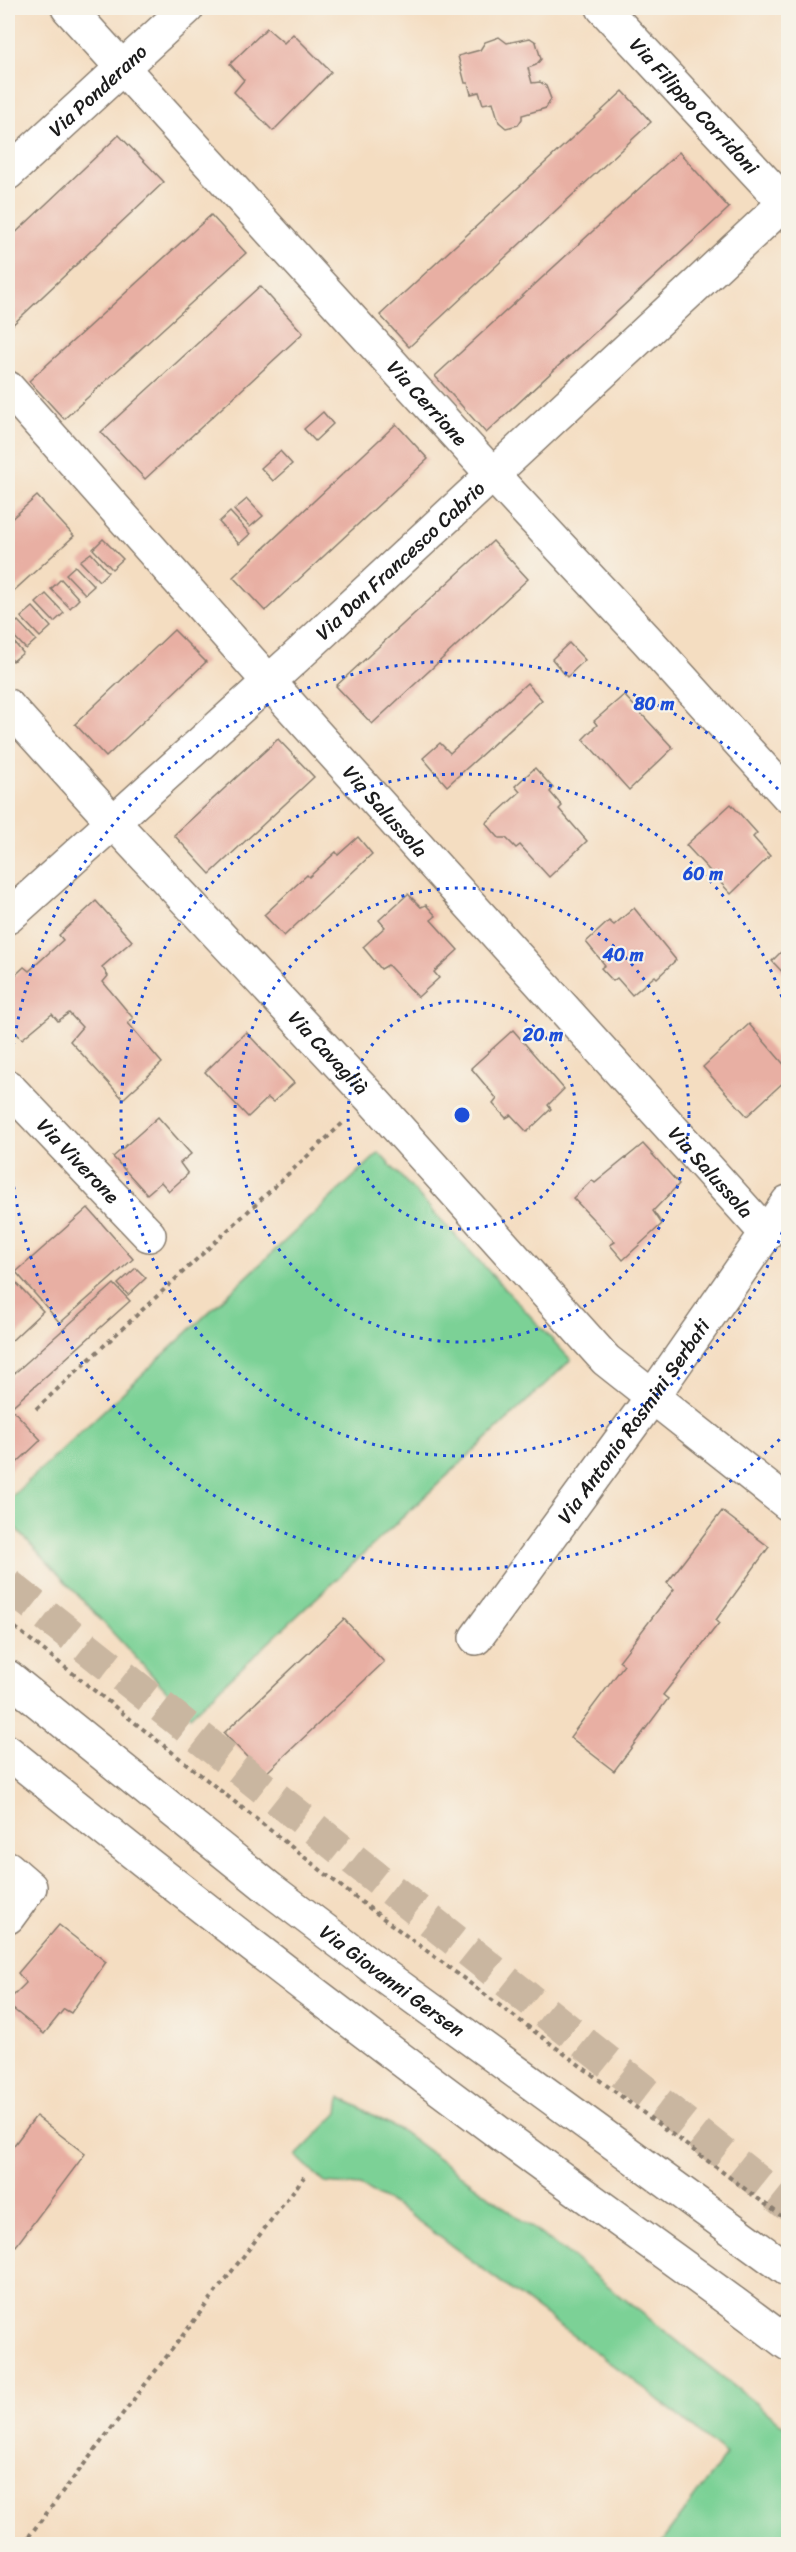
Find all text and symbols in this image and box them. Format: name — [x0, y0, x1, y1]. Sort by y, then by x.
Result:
street label: Via Filippo Corridoni — [621, 29, 768, 183]
street label: Via Ponderano — [40, 35, 156, 145]
street label: Via Cerrione — [378, 351, 477, 455]
street label: Via Don Francesco Cabrio — [307, 472, 493, 649]
text: 80 m — [633, 688, 675, 720]
street label: Via Salussola — [334, 757, 437, 866]
text: 60 m — [682, 858, 723, 890]
text: 40 m — [601, 939, 644, 971]
street label: Via Cavaglià — [279, 1002, 377, 1103]
text: 20 m — [522, 1019, 563, 1051]
centre of rings — [452, 1105, 472, 1125]
street label: Via Viverone — [28, 1109, 129, 1212]
street label: Via Salussola — [659, 1118, 762, 1226]
street label: Via Antonio Rosmini Serbati — [548, 1310, 720, 1531]
street label: Via Giovanni Gersen — [312, 1915, 473, 2047]

